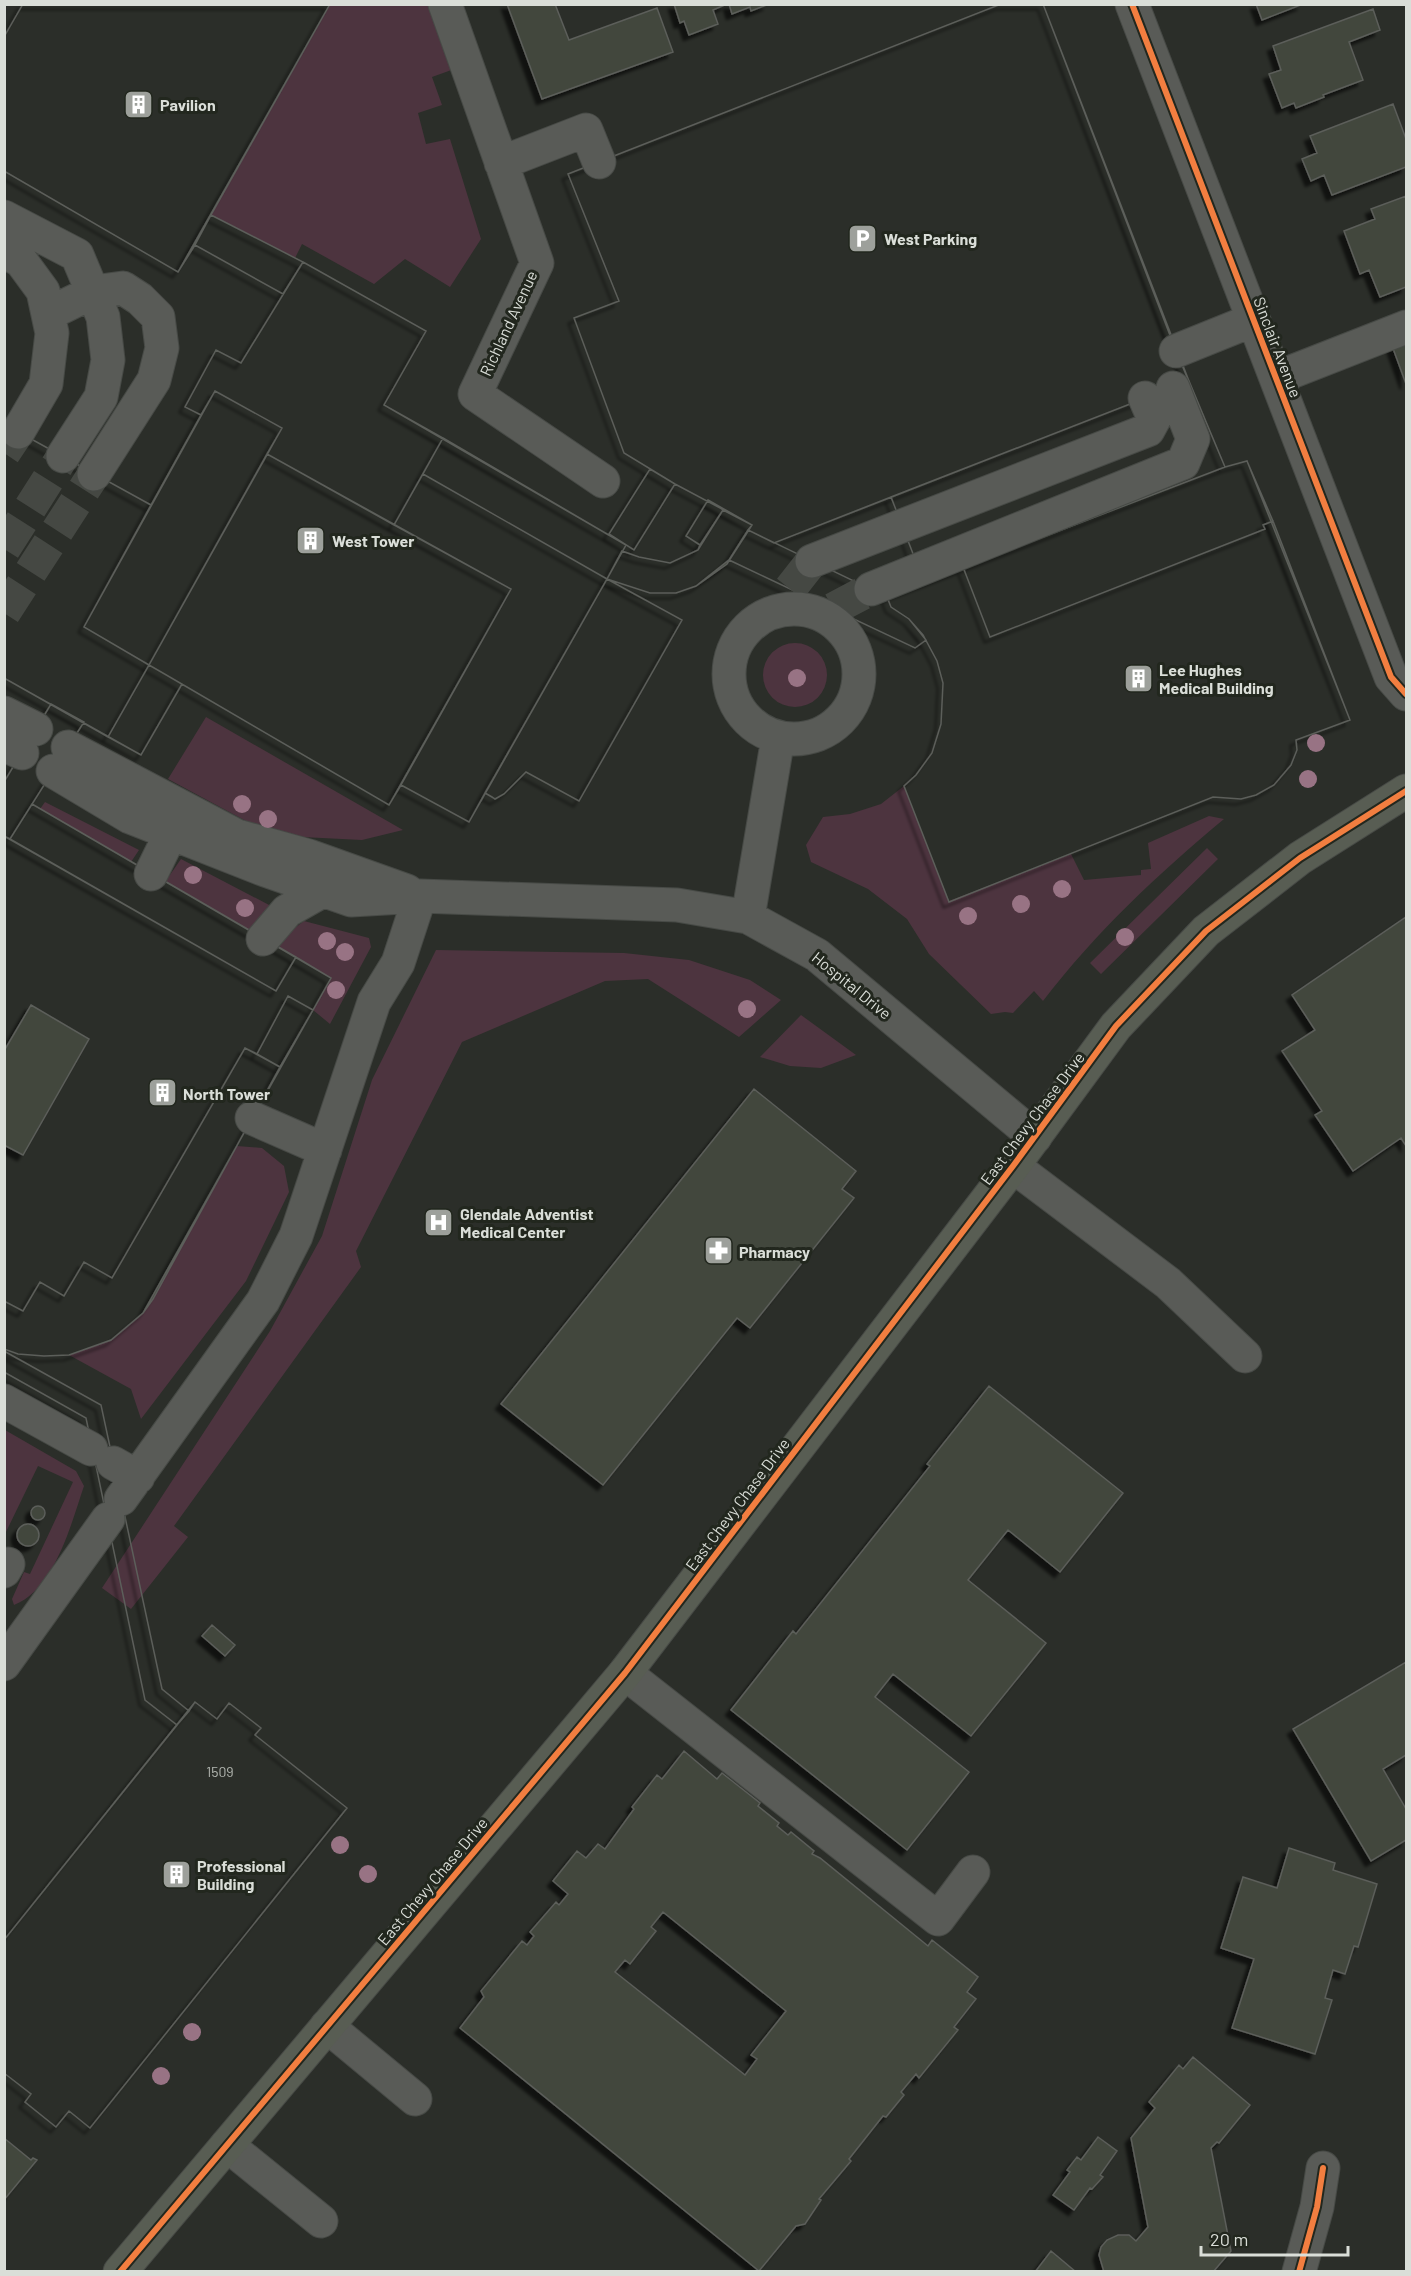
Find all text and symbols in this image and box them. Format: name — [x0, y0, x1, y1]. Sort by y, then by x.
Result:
building icon: Pavilion — [123, 88, 155, 120]
place label: Pavilion — [160, 95, 216, 114]
parking icon: West Parking — [847, 222, 879, 254]
place label: West Parking — [884, 229, 977, 248]
street label: Richland Avenue — [475, 267, 541, 379]
street label: Sinclair Avenue — [1250, 294, 1306, 400]
building icon: West Tower — [295, 524, 327, 556]
place label: West Tower — [332, 531, 414, 550]
place label: Lee Hughes Medical Building — [1159, 660, 1274, 697]
building icon: Lee Hughes Medical Building — [1122, 662, 1154, 694]
street label: Hospital Drive — [809, 947, 895, 1023]
street label: East Chevy Chase Drive — [976, 1048, 1088, 1188]
building icon: North Tower — [146, 1077, 178, 1109]
place label: North Tower — [183, 1084, 270, 1103]
place label: Glendale Adventist Medical Center — [460, 1204, 594, 1241]
hospital icon: Glendale Adventist Medical Center — [423, 1206, 455, 1238]
pharmacy icon: Pharmacy — [702, 1235, 734, 1267]
place label: Pharmacy — [739, 1242, 810, 1261]
street label: East Chevy Chase Drive — [681, 1434, 793, 1574]
house number: 1509 — [206, 1763, 234, 1780]
street label: East Chevy Chase Drive — [373, 1813, 491, 1949]
place label: Professional Building — [197, 1856, 286, 1893]
building icon: Professional Building — [160, 1858, 192, 1890]
scale bar — [1201, 2219, 1348, 2257]
text: 20 m — [1210, 2228, 1248, 2250]

